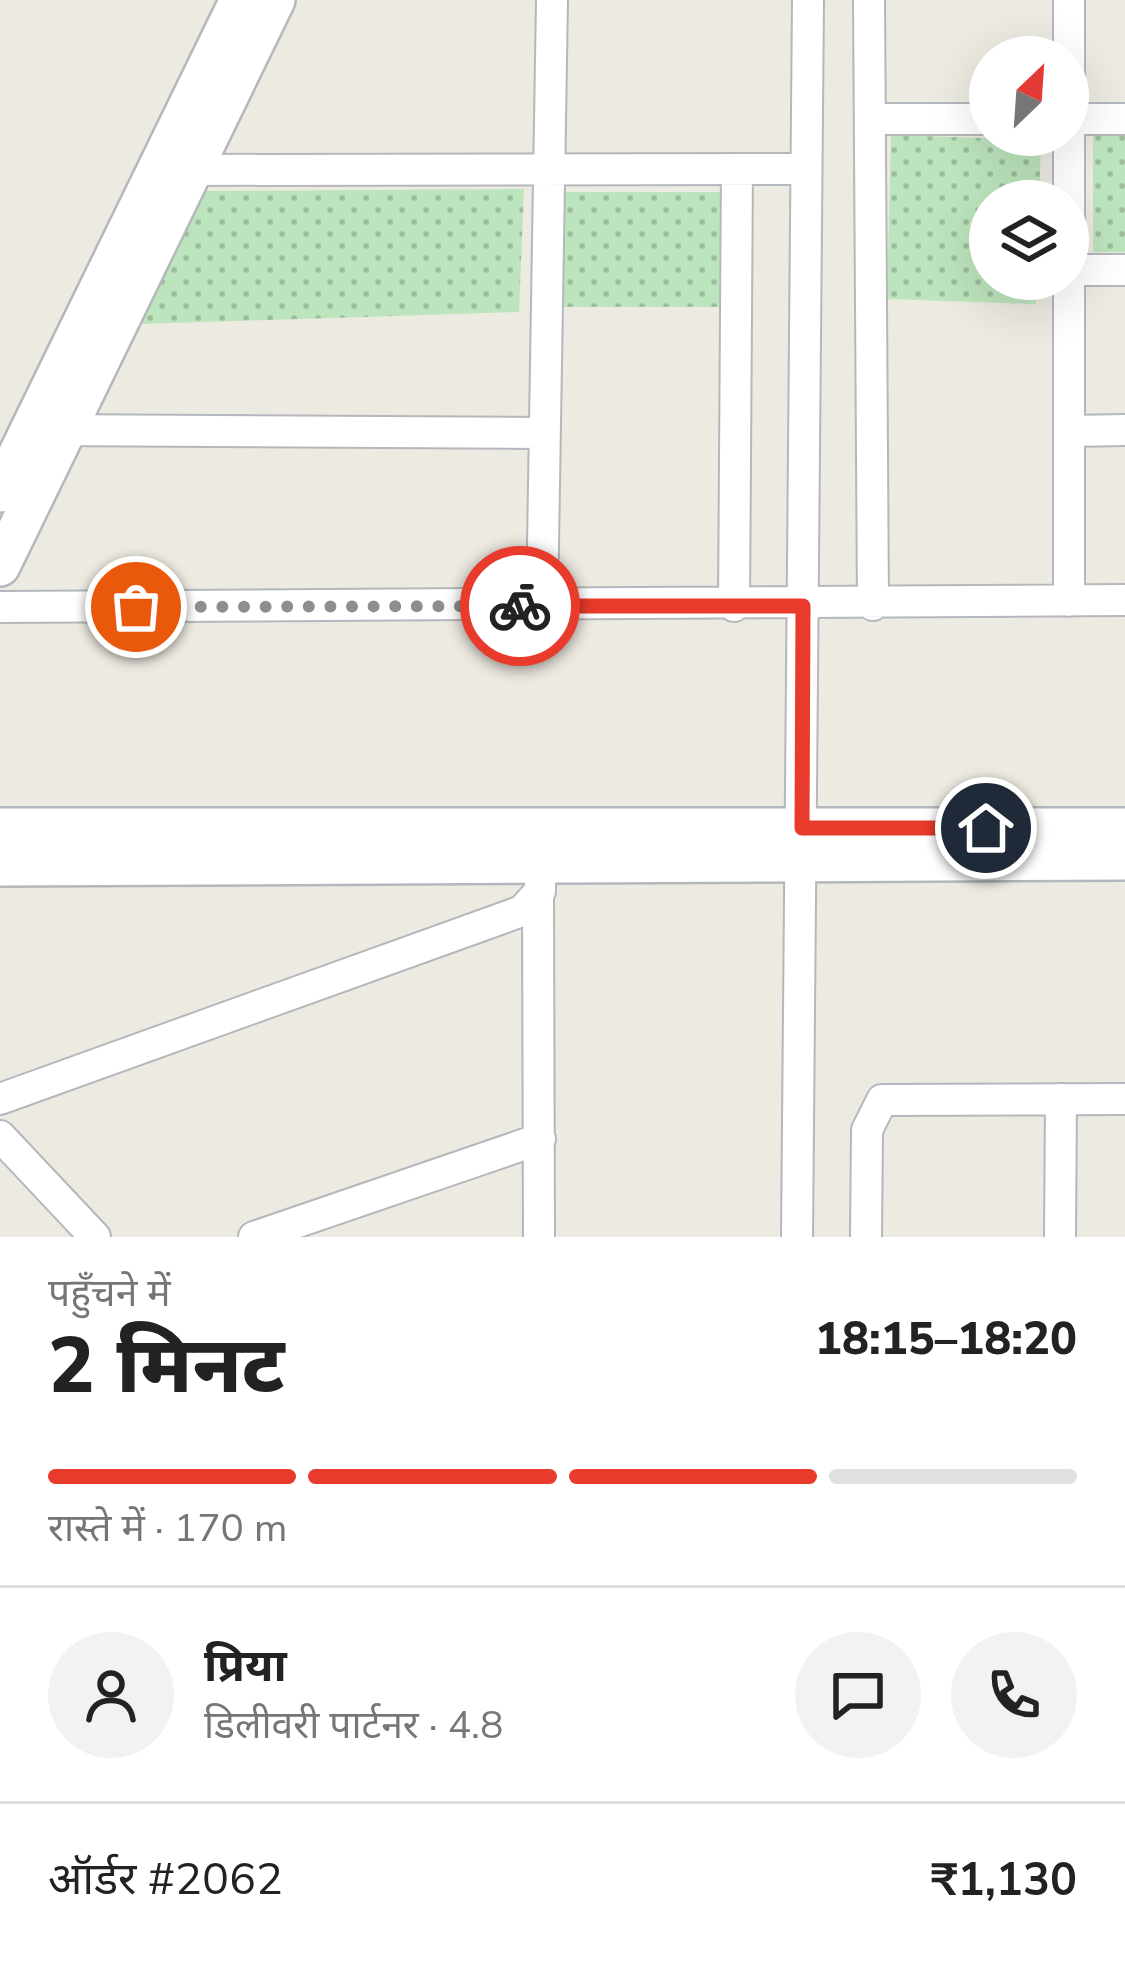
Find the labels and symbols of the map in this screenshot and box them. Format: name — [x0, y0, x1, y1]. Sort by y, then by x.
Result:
north arrow — [969, 36, 1089, 156]
courier — [460, 546, 580, 666]
pin — [85, 556, 187, 658]
pin — [935, 777, 1037, 879]

